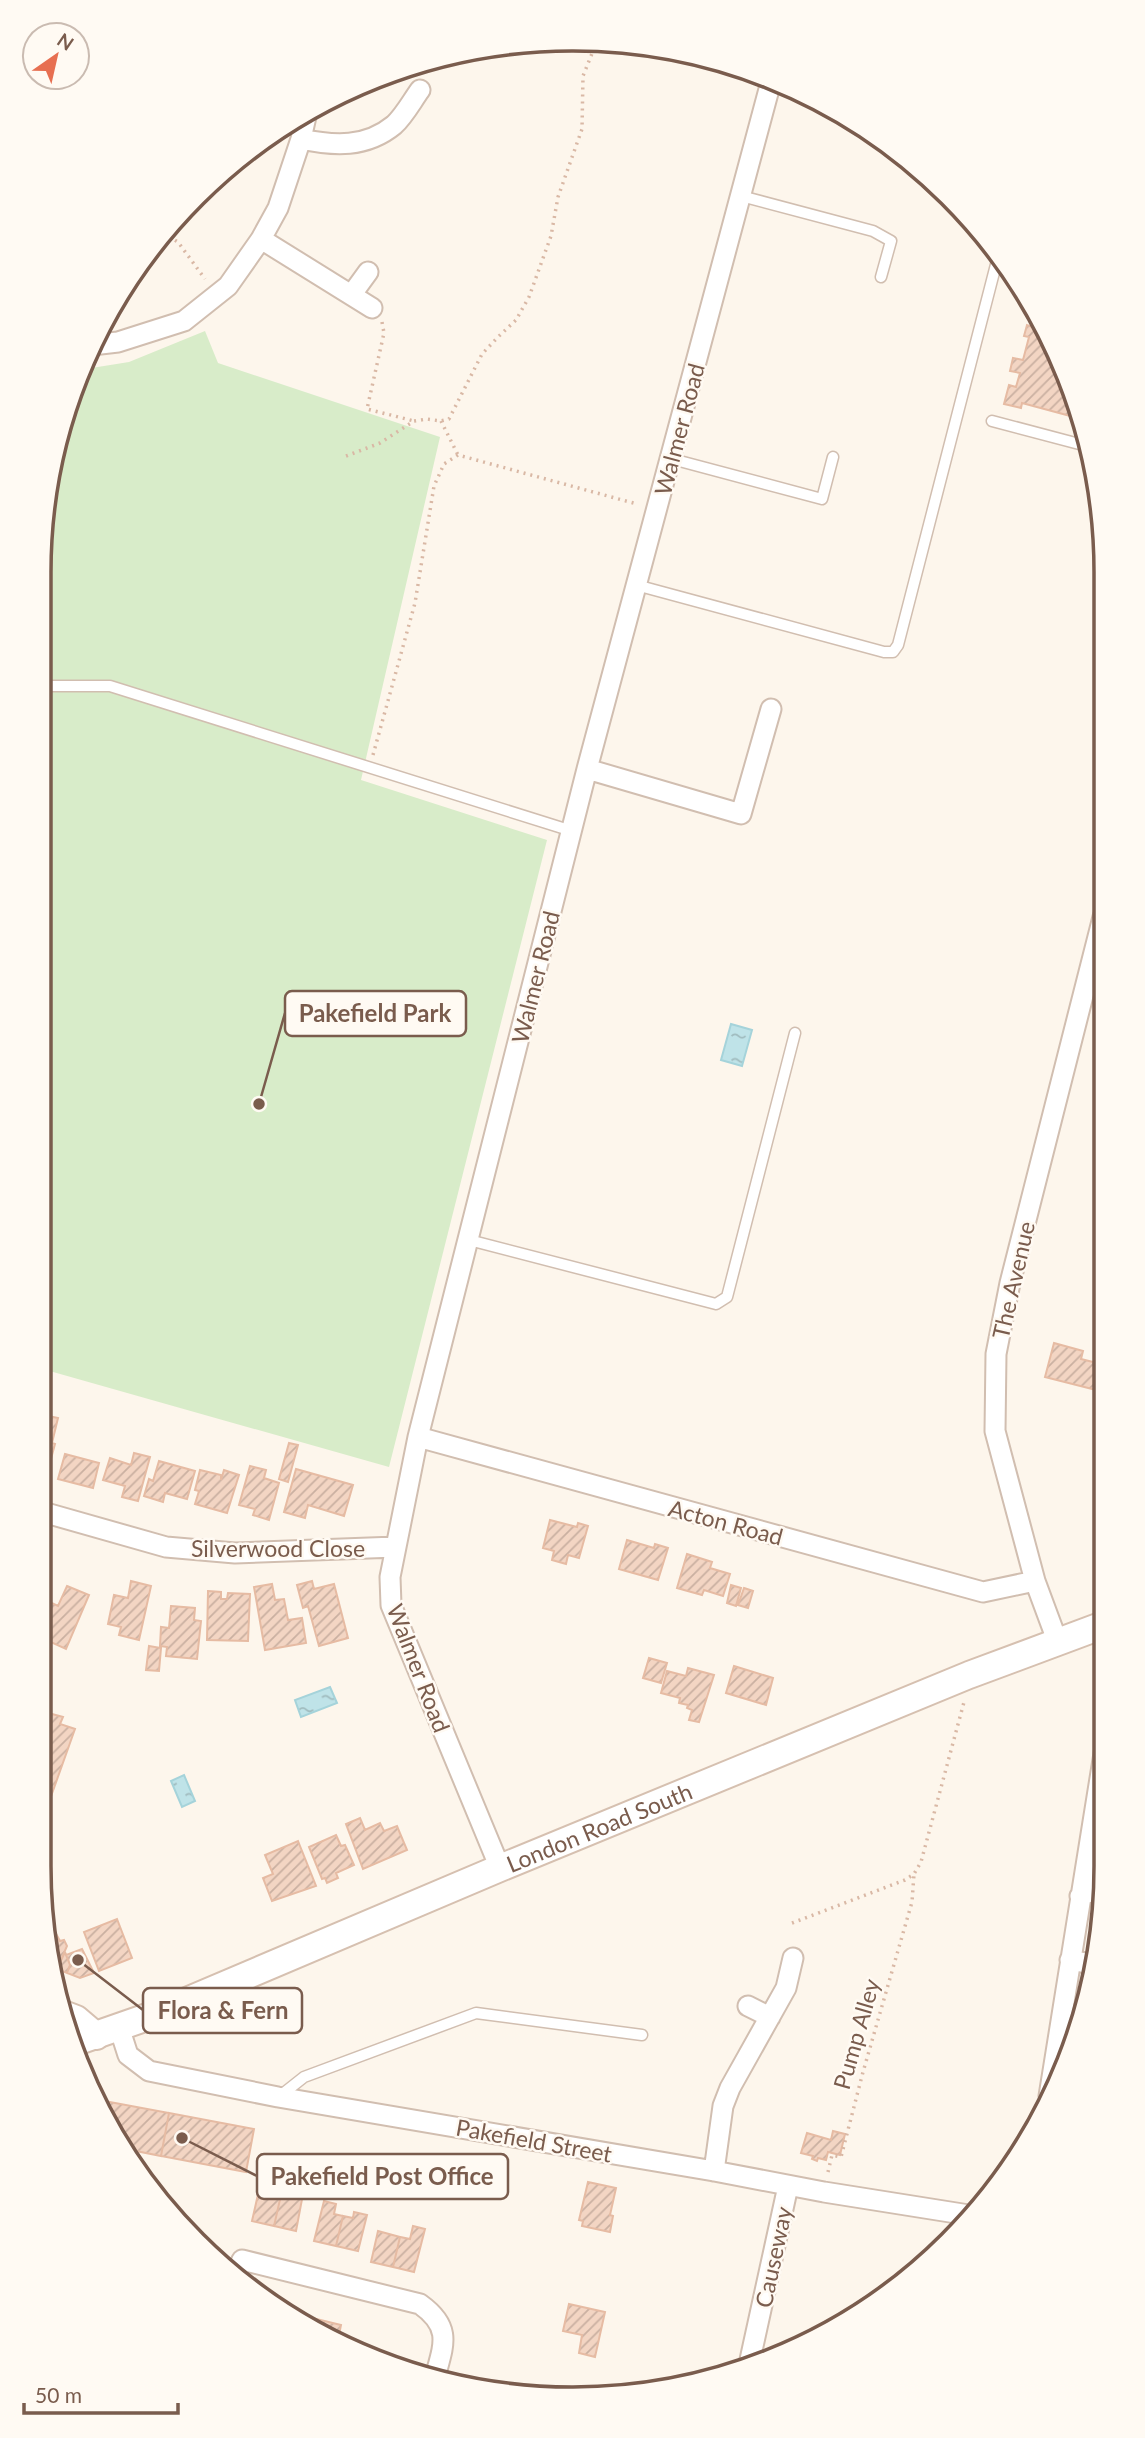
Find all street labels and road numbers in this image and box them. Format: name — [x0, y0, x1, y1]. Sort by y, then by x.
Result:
street label: Walmer Road — [648, 360, 710, 498]
street label: Walmer Road — [505, 908, 565, 1046]
street label: The Avenue — [986, 1219, 1040, 1341]
street label: Acton Road — [666, 1493, 786, 1551]
street label: Silverwood Close — [191, 1534, 365, 1562]
street label: Walmer Road — [382, 1600, 456, 1736]
street label: London Road South — [502, 1777, 696, 1878]
street label: Pump Alley — [827, 1975, 885, 2092]
street label: Pakefield Street — [454, 2112, 615, 2168]
street label: Causeway — [749, 2204, 797, 2310]

